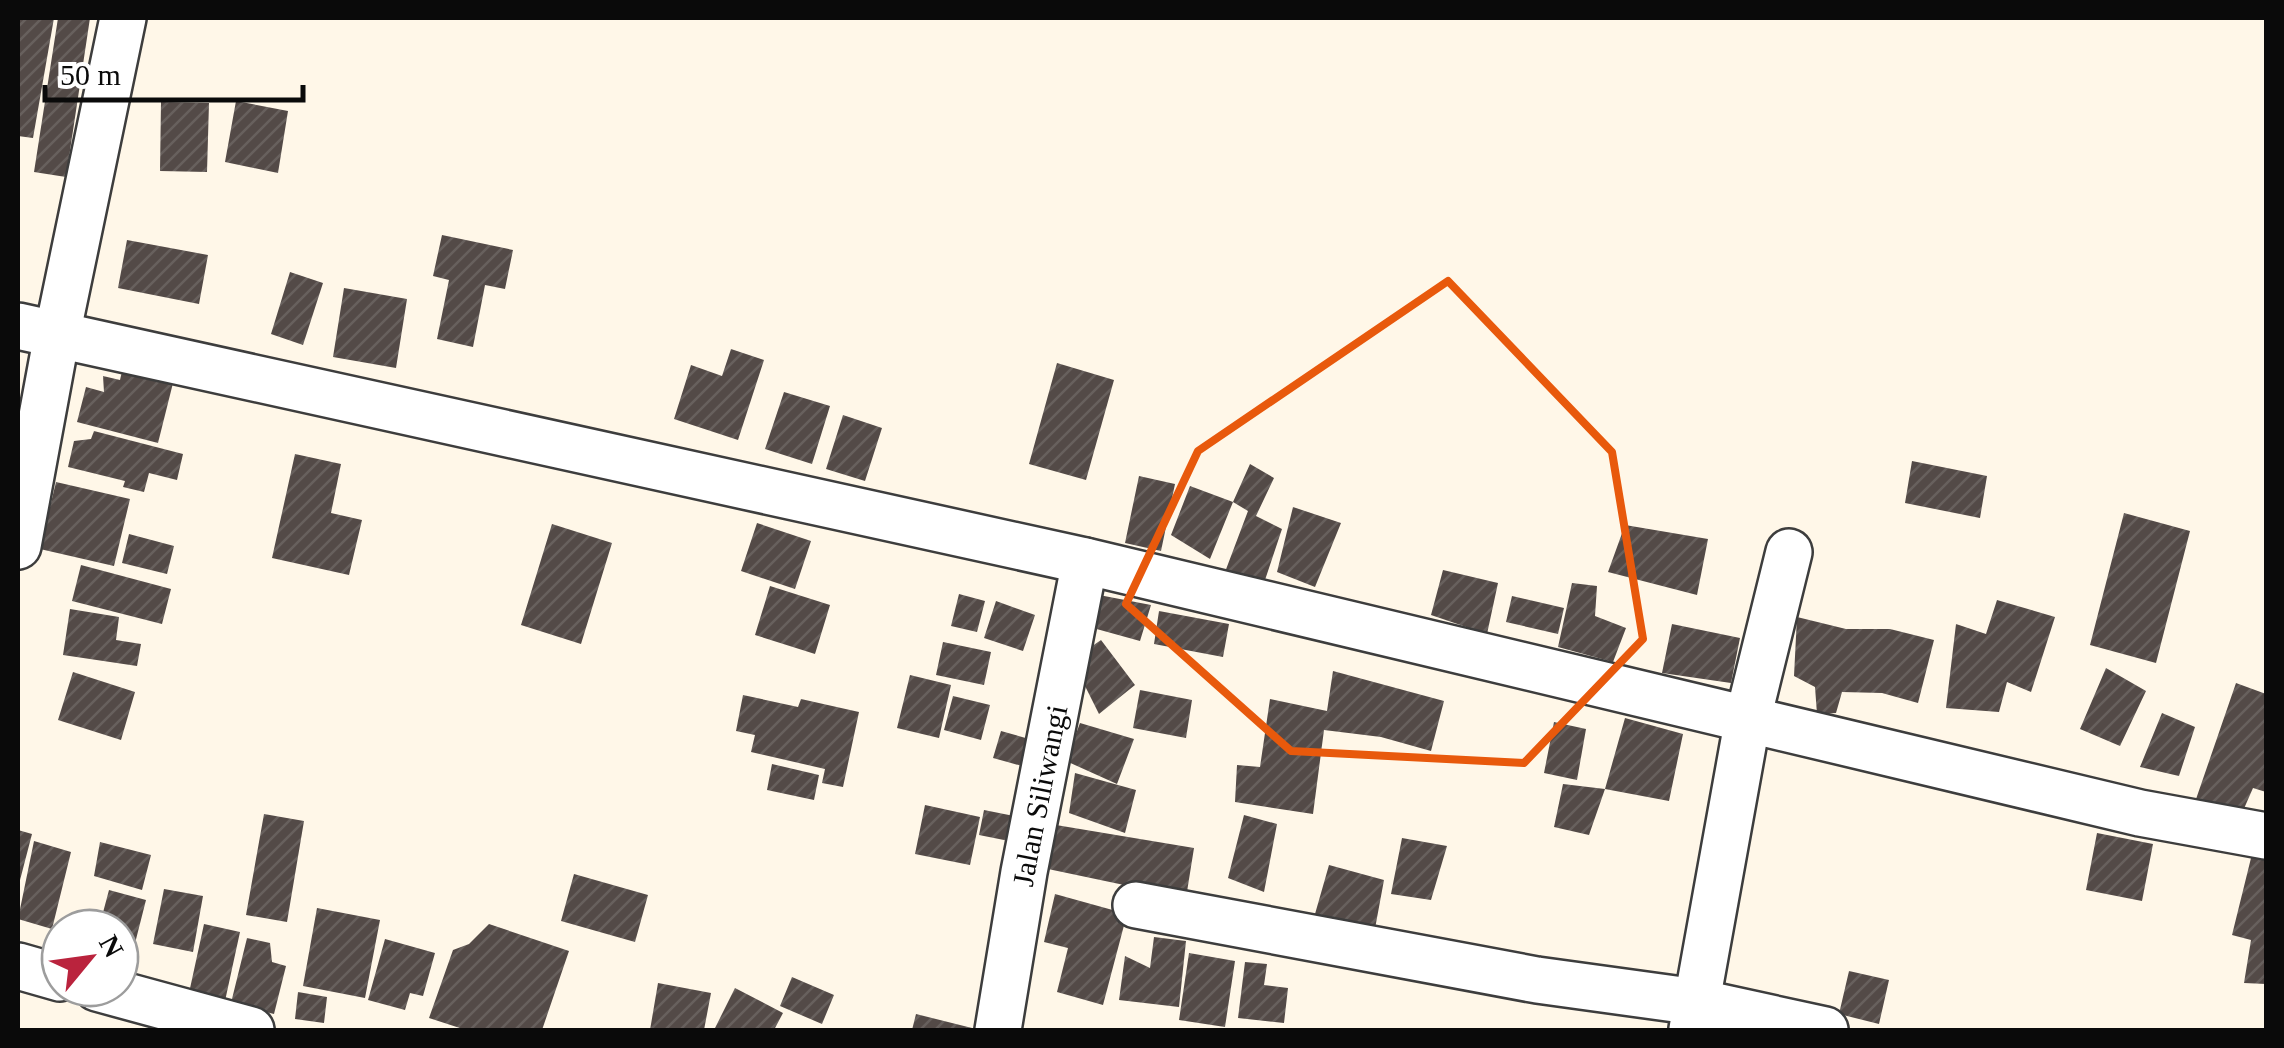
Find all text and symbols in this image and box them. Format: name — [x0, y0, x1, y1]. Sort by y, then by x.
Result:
scale bar — [45, 40, 302, 102]
text: 50 m — [60, 58, 121, 91]
street label: Jalan Siliwangi — [1005, 702, 1073, 889]
north arrow — [40, 908, 140, 1008]
text: N — [93, 930, 130, 962]

